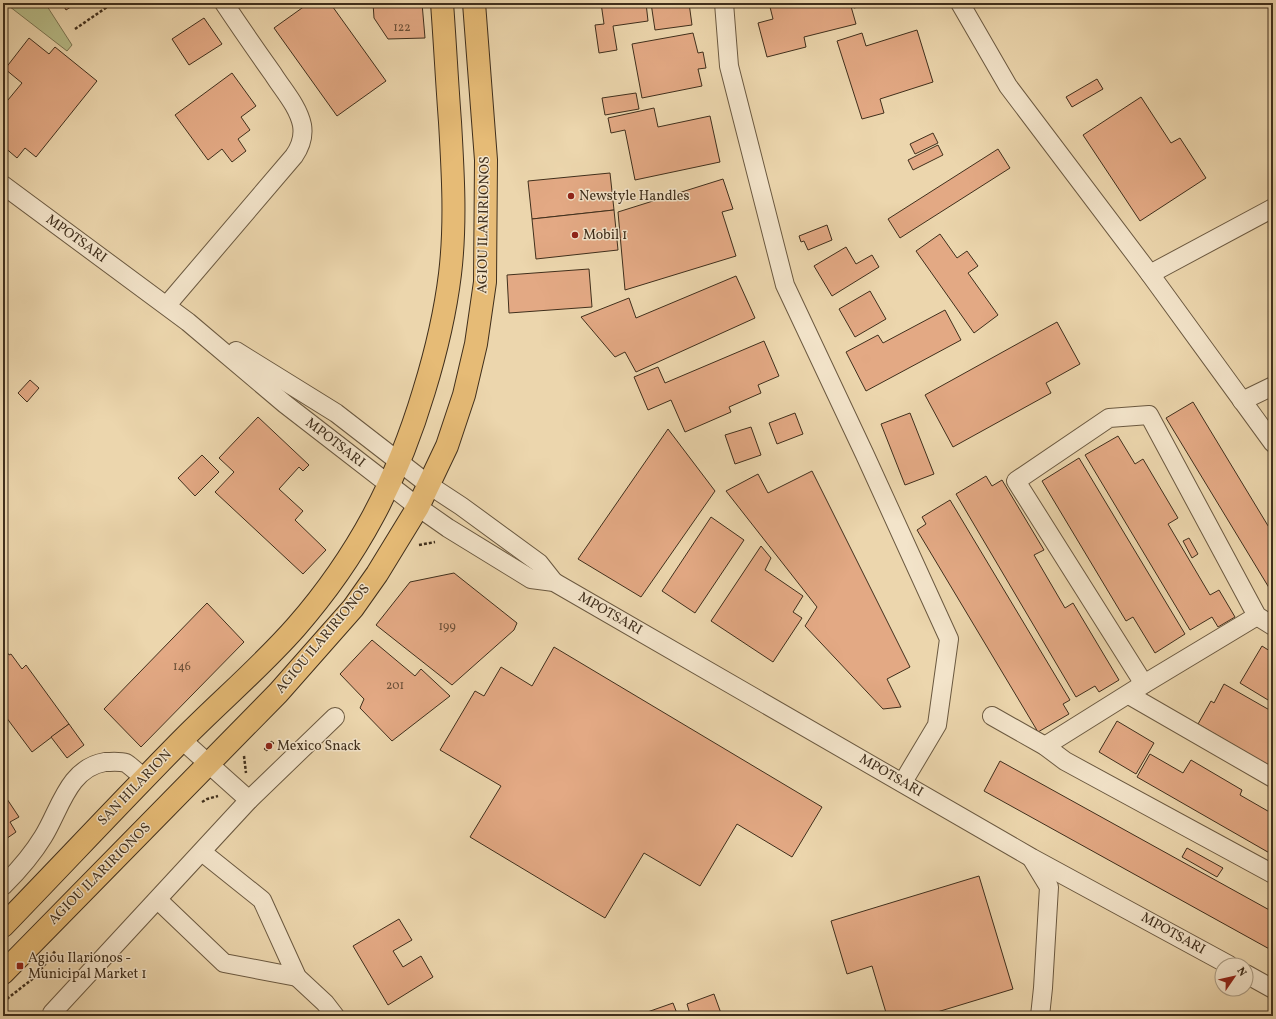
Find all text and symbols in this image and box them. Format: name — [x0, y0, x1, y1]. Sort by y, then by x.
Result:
house number: 122 — [393, 20, 411, 36]
street label: AGIOU ILARIRIONOS — [473, 156, 495, 294]
place label: Newstyle Handles — [579, 187, 689, 206]
marker: Newstyle Handles — [566, 191, 576, 201]
street label: MPOTSARI — [42, 210, 110, 268]
place label: Mobil 1 — [583, 226, 627, 245]
marker: Mobil 1 — [570, 230, 580, 240]
street label: MPOTSARI — [301, 414, 369, 472]
street label: AGIOU ILARIRIONOS — [272, 580, 374, 698]
street label: MPOTSARI — [574, 588, 646, 640]
house number: 199 — [438, 619, 456, 635]
house number: 146 — [173, 659, 191, 675]
house number: 201 — [386, 678, 404, 694]
place label: Mexico Snack — [277, 737, 361, 756]
marker: Mexico Snack — [264, 741, 274, 751]
street label: SAN HILARION — [94, 746, 176, 830]
street label: MPOTSARI — [855, 750, 927, 802]
street label: AGIOU ILARIRIONOS — [45, 819, 155, 929]
street label: MPOTSARI — [1137, 908, 1209, 960]
place label: Agiou Ilarionos - Municipal Market 1 — [28, 949, 147, 984]
north arrow — [1214, 957, 1254, 997]
marker: Agiou Ilarionos - Municipal Market 1 — [15, 961, 25, 971]
text: N — [1233, 965, 1250, 980]

